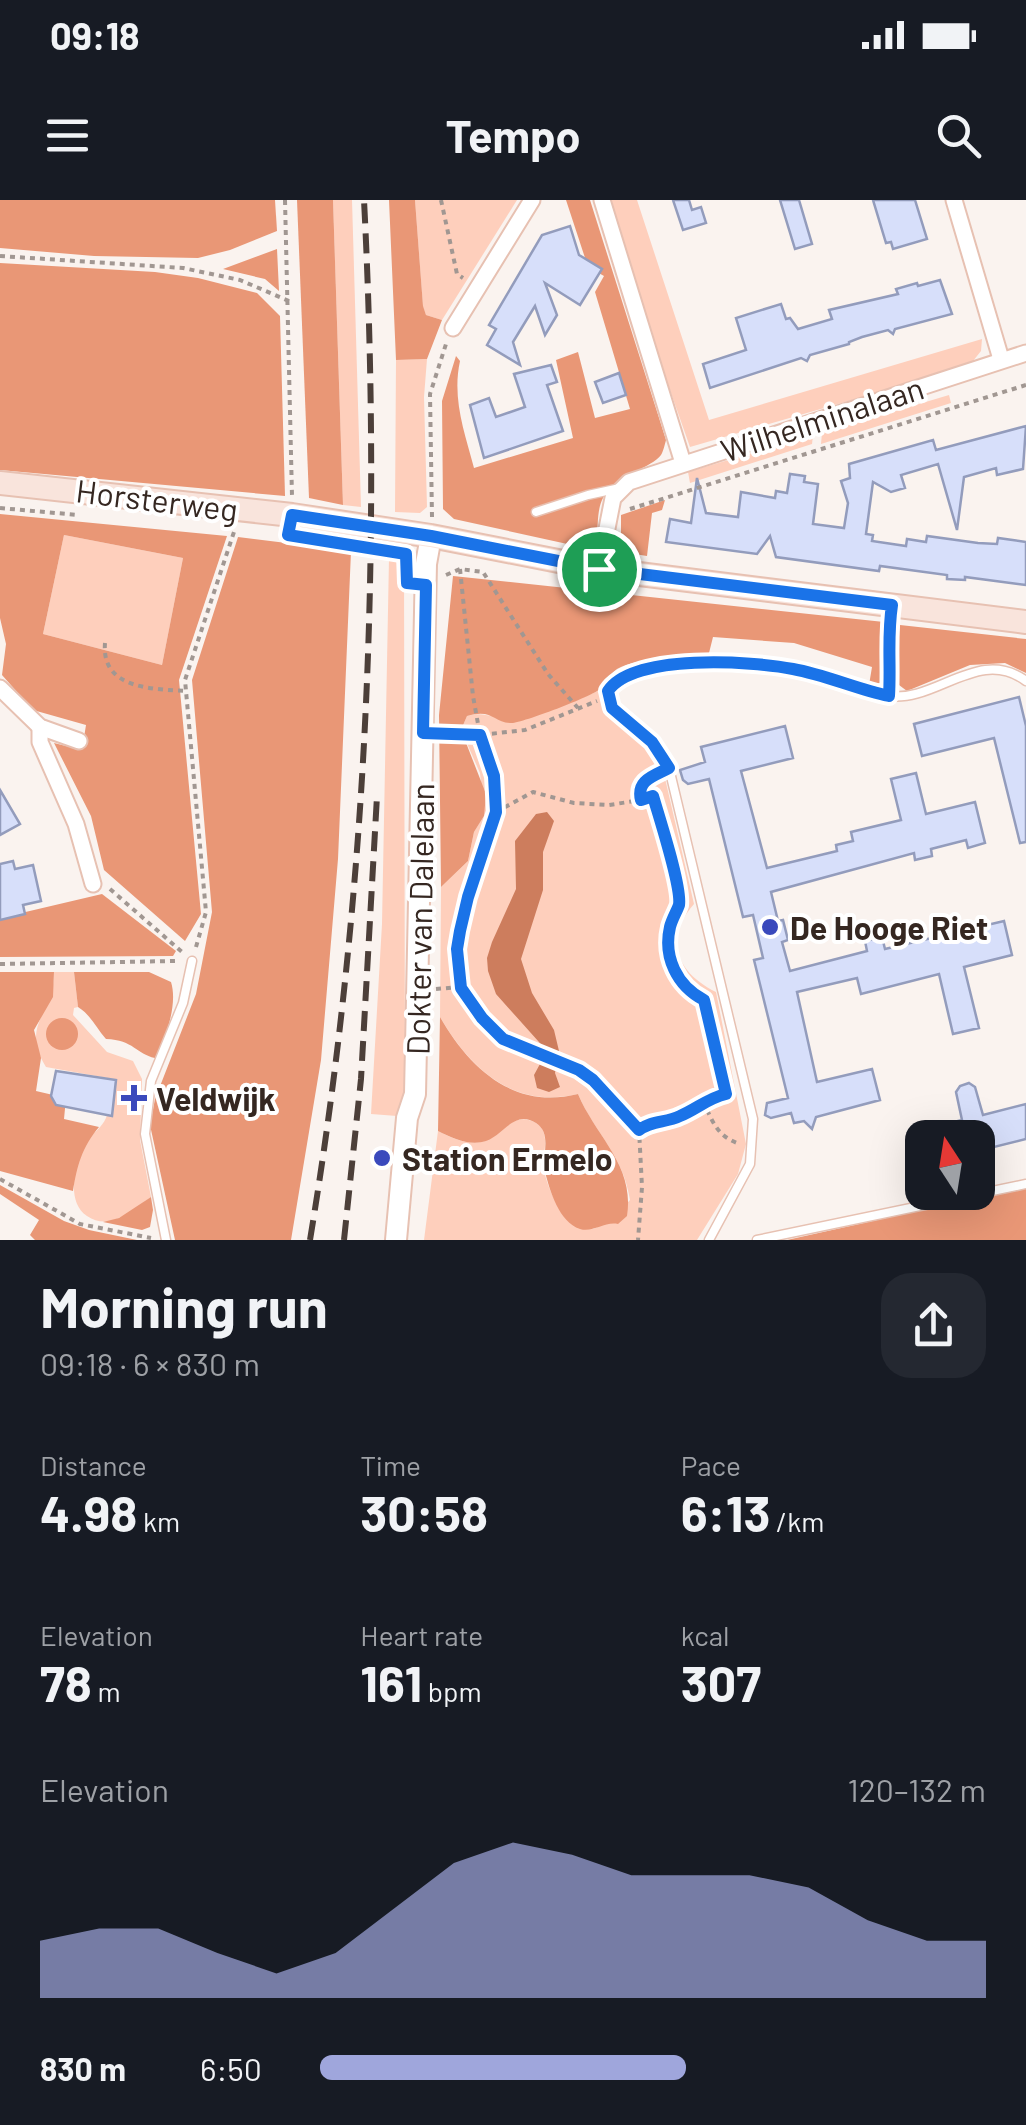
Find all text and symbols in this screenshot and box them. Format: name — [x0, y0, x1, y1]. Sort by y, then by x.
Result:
text: 09:18 — [50, 12, 140, 58]
icon: menu — [40, 108, 95, 163]
text: Tempo — [445, 108, 581, 162]
icon: search — [931, 108, 986, 163]
street label: Wilhelminalaan — [716, 367, 928, 469]
street label: Horsterweg — [74, 470, 240, 528]
pin — [557, 527, 642, 612]
icon: arrive — [572, 542, 627, 597]
street label: Dokter van Dalelaan — [398, 783, 440, 1055]
place label: De Hooge Riet — [790, 908, 988, 946]
marker: De Hooge Riet — [759, 916, 781, 938]
place label: Veldwijk — [156, 1079, 276, 1117]
marker: Veldwijk — [121, 1085, 147, 1111]
north arrow — [905, 1120, 995, 1210]
map controls — [905, 1120, 995, 1210]
place label: Station Ermelo — [402, 1139, 612, 1177]
marker: Station Ermelo — [371, 1147, 393, 1169]
text: Morning run — [40, 1273, 328, 1339]
button: share — [881, 1273, 986, 1378]
text: 09:18 · 6 × 830 m — [40, 1344, 260, 1382]
text: Distance — [40, 1448, 147, 1482]
text: Time — [360, 1448, 421, 1482]
text: Pace — [681, 1448, 741, 1482]
text: 4.98 — [40, 1482, 137, 1542]
text: 30:58 — [360, 1482, 488, 1542]
text: 6:13 — [681, 1482, 770, 1542]
text: km — [137, 1504, 180, 1538]
text: /km — [770, 1504, 824, 1538]
text: Elevation — [40, 1618, 153, 1652]
text: Heart rate — [360, 1618, 483, 1652]
text: kcal — [681, 1618, 729, 1652]
text: 78 — [40, 1652, 92, 1712]
text: 161 — [360, 1652, 422, 1712]
text: 307 — [681, 1652, 761, 1712]
text: m — [92, 1674, 121, 1708]
text: bpm — [422, 1674, 482, 1708]
text: Elevation — [40, 1770, 169, 1808]
text: 120–132 m — [847, 1770, 986, 1808]
text: 830 m — [40, 2049, 126, 2087]
text: 6:50 — [200, 2049, 262, 2087]

